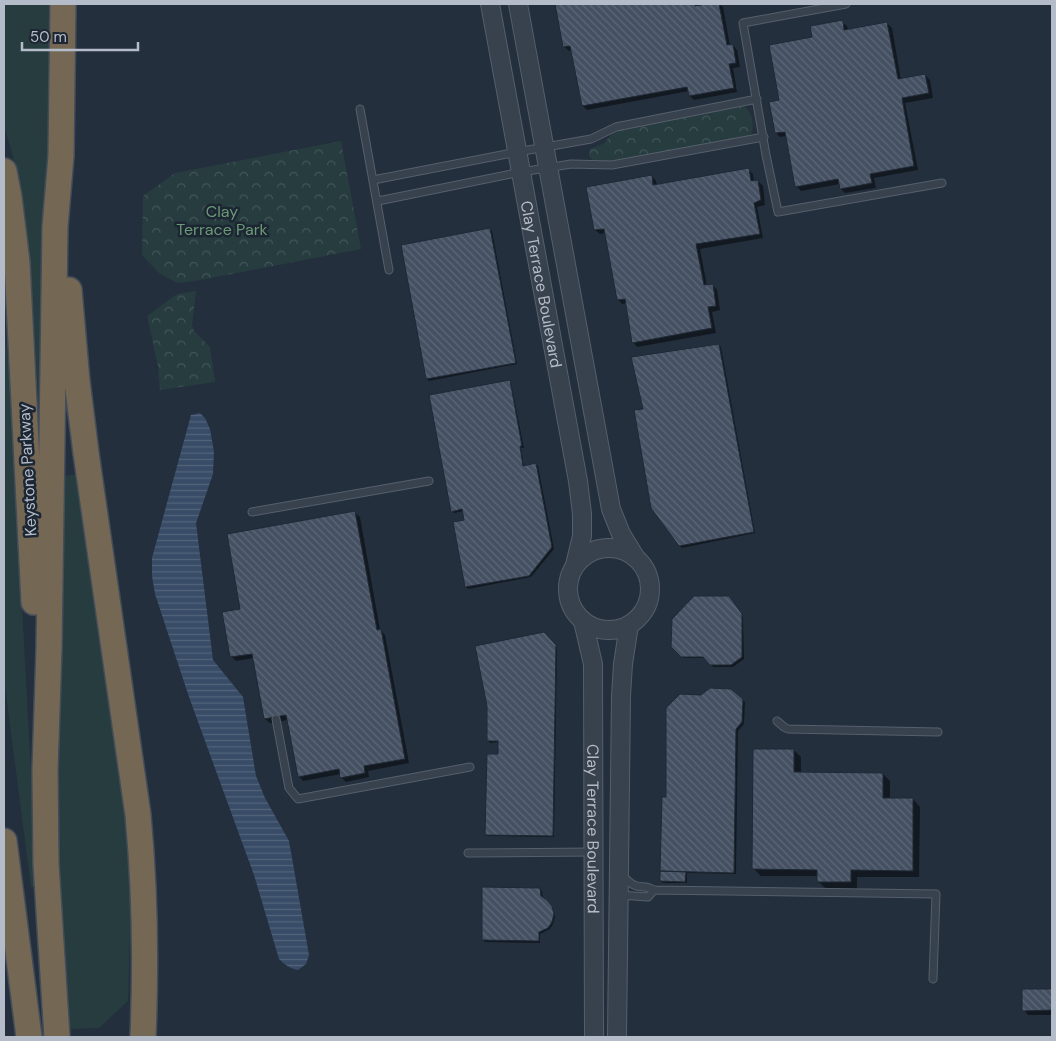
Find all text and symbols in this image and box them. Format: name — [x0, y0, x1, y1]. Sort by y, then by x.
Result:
scale bar — [22, 20, 139, 52]
text: 50 m — [30, 27, 67, 47]
street label: Clay Terrace Boulevard — [516, 199, 567, 370]
park label: Clay Terrace Park — [176, 201, 268, 240]
street label: Keystone Parkway — [14, 403, 41, 537]
street label: Clay Terrace Boulevard — [582, 744, 604, 914]

